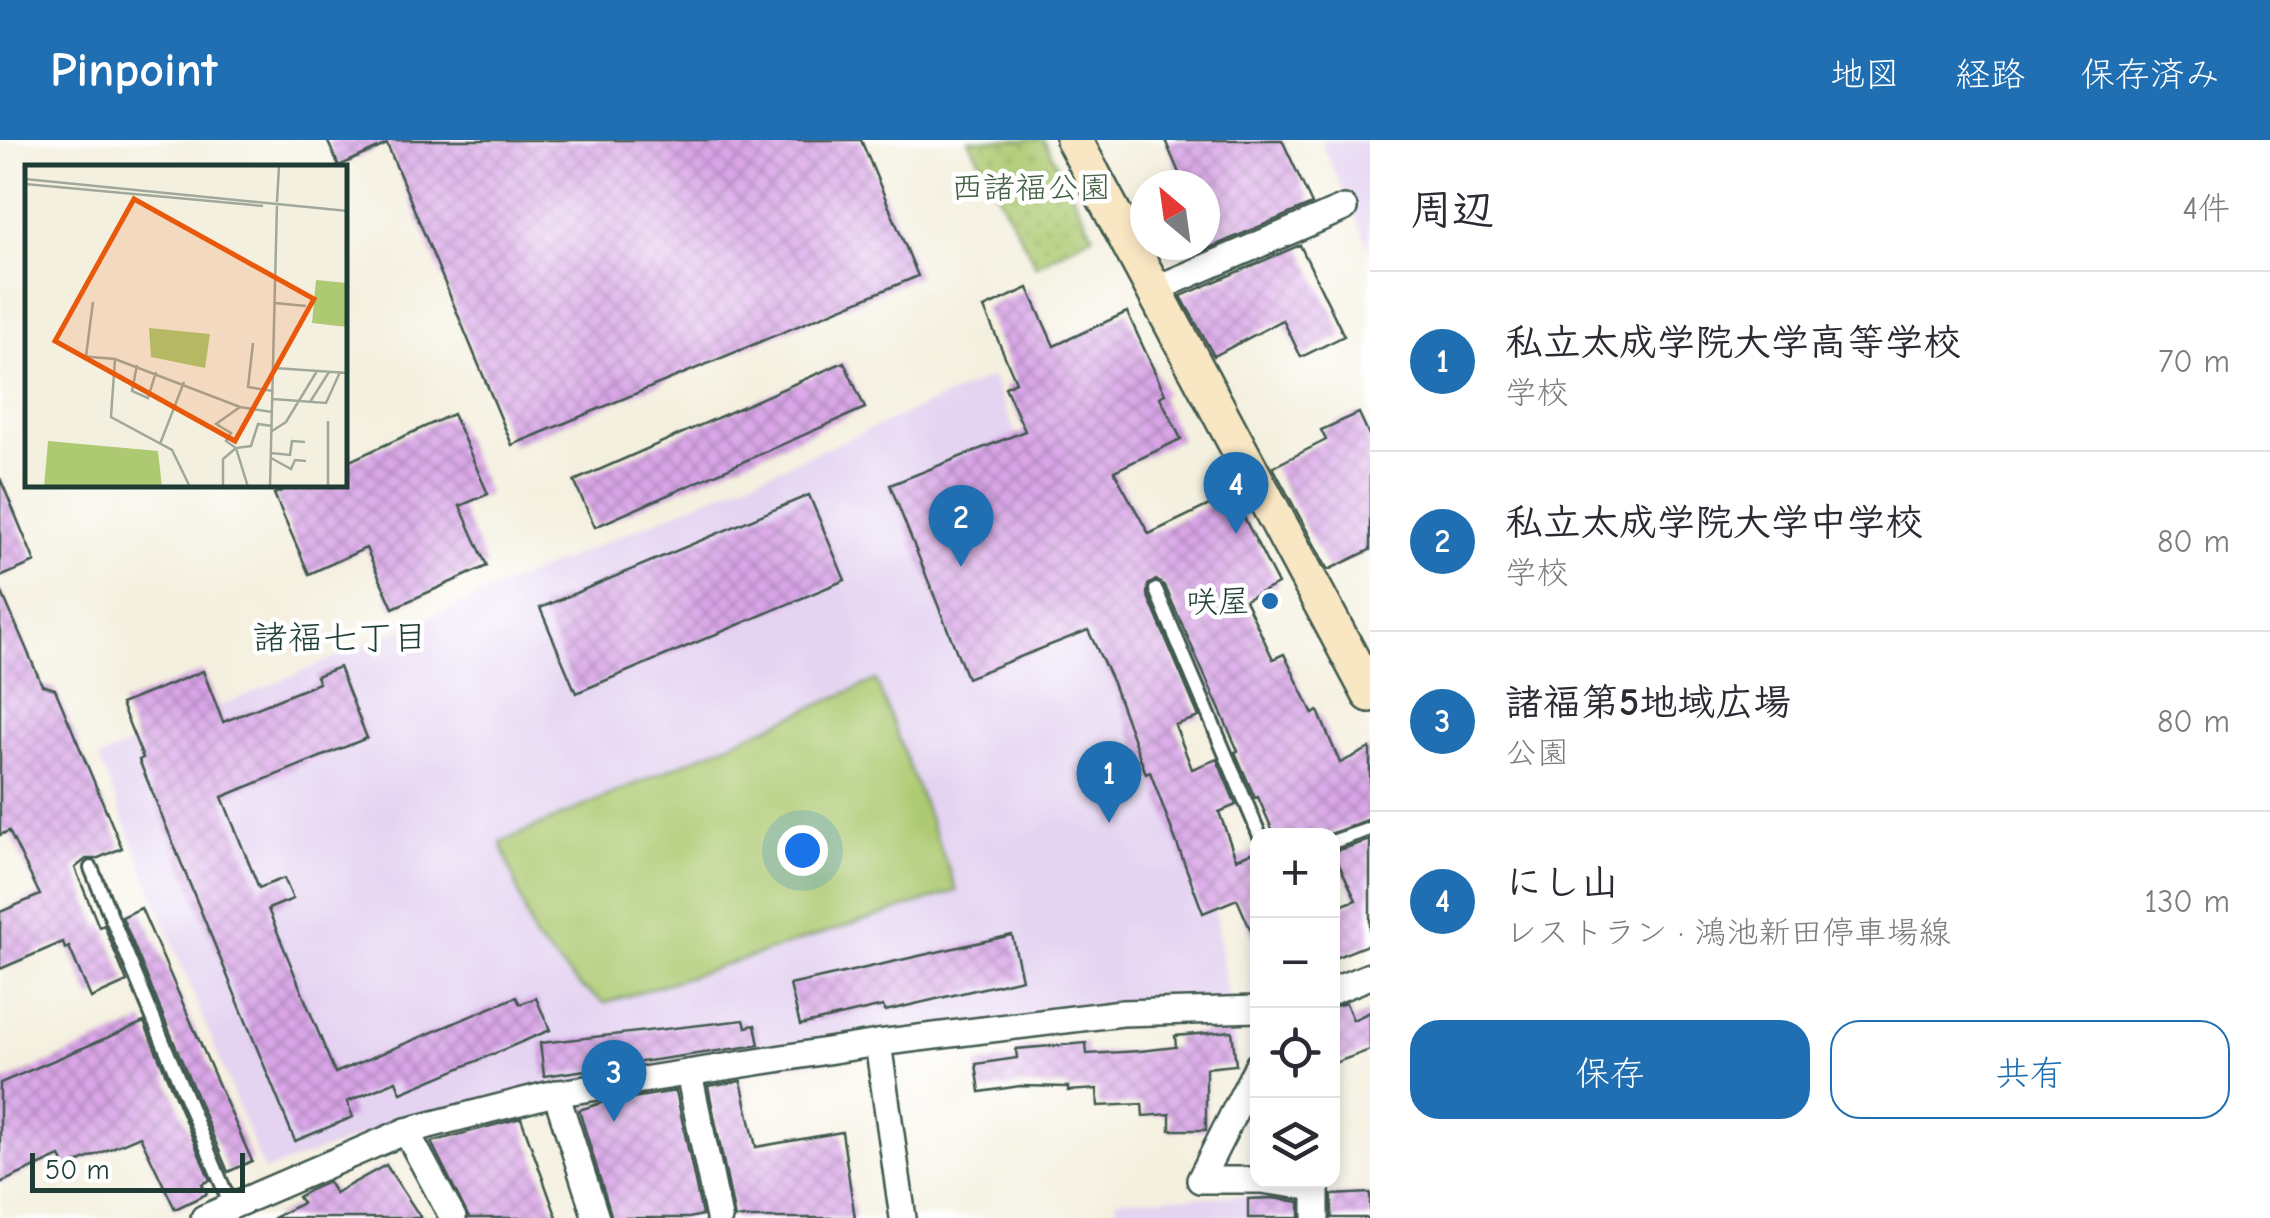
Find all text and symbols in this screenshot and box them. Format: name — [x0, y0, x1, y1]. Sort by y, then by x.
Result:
text: Pinpoint — [50, 43, 218, 98]
text: 地図 — [1830, 54, 1900, 95]
text: 経路 — [1955, 54, 2025, 95]
text: 保存済み — [2080, 54, 2220, 95]
inset map — [25, 165, 348, 488]
park label: 西諸福公園 — [951, 169, 1111, 206]
north arrow — [1130, 170, 1220, 260]
text: 周辺 — [1410, 186, 1494, 235]
text: 4件 — [2183, 190, 2230, 227]
text: 私立太成学院大学高等学校 — [1505, 321, 1961, 365]
text: 1 — [1436, 343, 1449, 380]
text: 70 m — [2158, 343, 2230, 380]
text: 学校 — [1505, 374, 1569, 411]
pin: 4 — [1204, 452, 1268, 534]
pin: 2 — [928, 484, 994, 567]
text: 私立太成学院大学中学校 — [1505, 501, 1923, 545]
text: 2 — [1435, 523, 1450, 560]
text: 80 m — [2157, 523, 2230, 560]
text: 学校 — [1505, 554, 1569, 591]
place label: 咲屋 — [1186, 583, 1250, 620]
marker: 咲屋 — [1259, 590, 1281, 612]
district label: 諸福七丁目 — [252, 617, 428, 658]
text: 諸福第5地域広場 — [1505, 681, 1791, 725]
text: 3 — [1435, 703, 1450, 740]
text: 80 m — [2157, 703, 2230, 740]
text: 公園 — [1505, 734, 1569, 771]
pin: 1 — [1076, 740, 1142, 823]
your location — [777, 825, 828, 876]
map controls — [1250, 828, 1340, 1188]
button: + — [1250, 828, 1340, 918]
text: にし山 — [1505, 861, 1619, 905]
text: 4 — [1435, 883, 1450, 920]
text: 130 m — [2144, 883, 2230, 920]
text: レストラン · 鴻池新田停車場線 — [1505, 914, 1951, 951]
button: − — [1250, 918, 1340, 1008]
button: locate — [1250, 1008, 1340, 1098]
button: 保存 — [1410, 1020, 1810, 1119]
button: 共有 — [1830, 1020, 2230, 1119]
pin: 3 — [582, 1040, 646, 1122]
button: layers — [1250, 1098, 1340, 1188]
scale bar — [30, 1148, 245, 1192]
text: 50 m — [45, 1154, 110, 1186]

